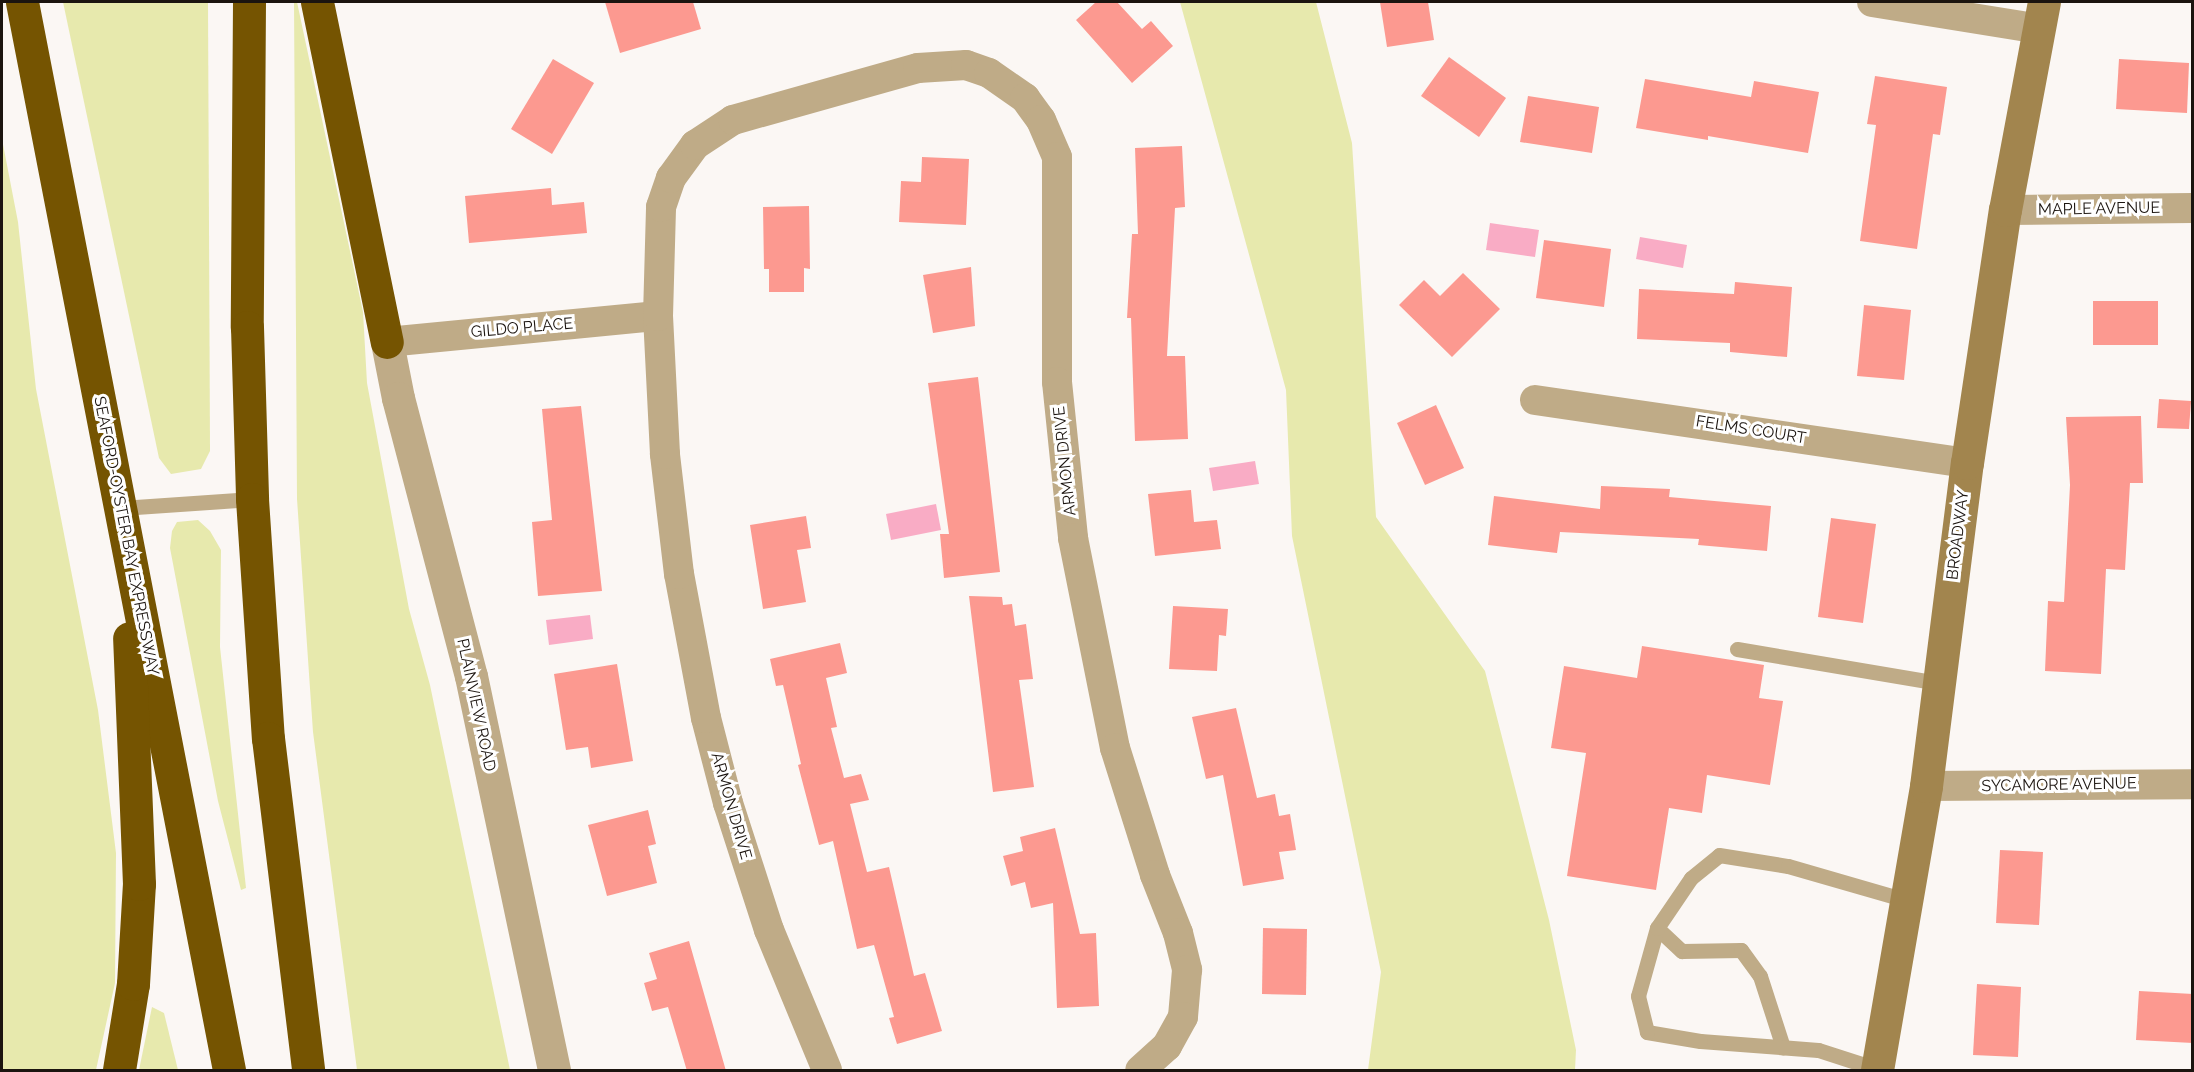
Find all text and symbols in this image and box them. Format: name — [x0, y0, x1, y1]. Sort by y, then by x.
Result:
street label: MAPLE AVENUE — [2038, 198, 2160, 220]
street label: GILDO PLACE — [470, 314, 574, 342]
street label: SEAFORD-OYSTER BAY EXPRESSWAY — [89, 395, 163, 677]
street label: ARMON DRIVE — [1050, 405, 1080, 517]
street label: FELMS COURT — [1695, 412, 1807, 448]
street label: BROADWAY — [1943, 489, 1973, 581]
street label: PLAINVIEW ROAD — [452, 636, 500, 774]
street label: ARMON DRIVE — [707, 750, 755, 862]
street label: SYCAMORE AVENUE — [1981, 774, 2137, 796]

